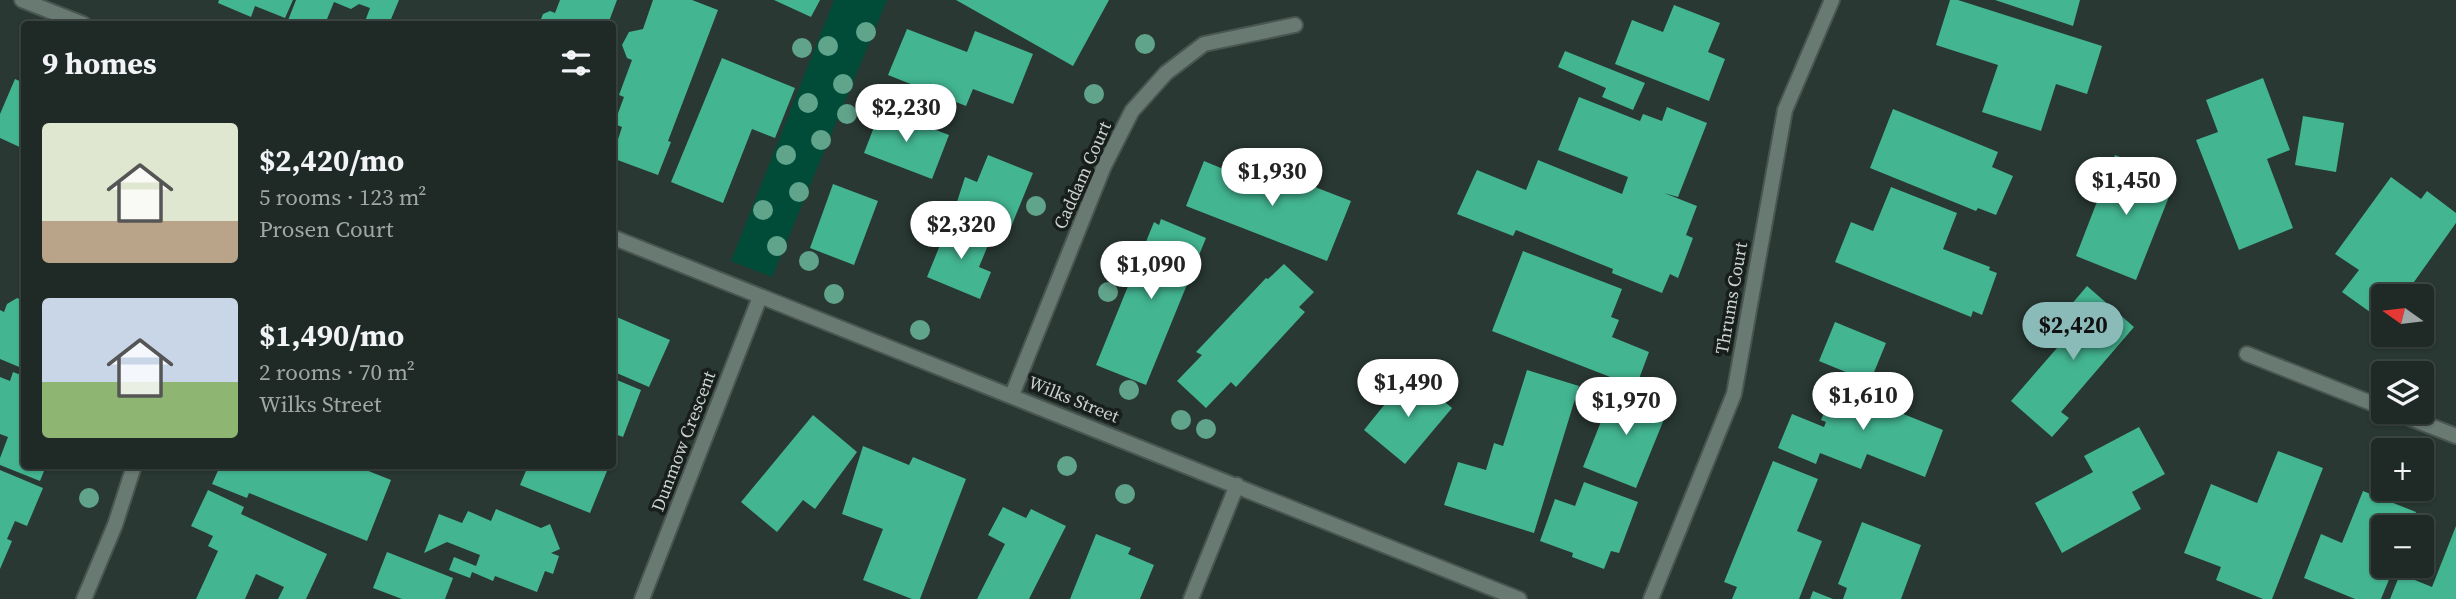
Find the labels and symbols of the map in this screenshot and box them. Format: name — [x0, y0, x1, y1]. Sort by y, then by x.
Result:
pin: $2,230 — [849, 85, 963, 144]
street label: Caddam Court — [1047, 117, 1117, 233]
pin: $1,930 — [1215, 148, 1329, 208]
pin: $1,450 — [2069, 158, 2183, 217]
pin: $2,320 — [904, 202, 1018, 261]
street label: Thrums Court — [1709, 240, 1753, 356]
pin: $1,090 — [1094, 242, 1208, 301]
north arrow — [2371, 284, 2434, 346]
pin: $2,420 — [2016, 302, 2130, 362]
pin: $1,490 — [1351, 360, 1465, 419]
street label: Dunmow Crescent — [645, 367, 721, 515]
street label: Wilks Street — [1025, 369, 1123, 429]
pin: $1,610 — [1806, 372, 1920, 432]
pin: $1,970 — [1569, 378, 1683, 437]

